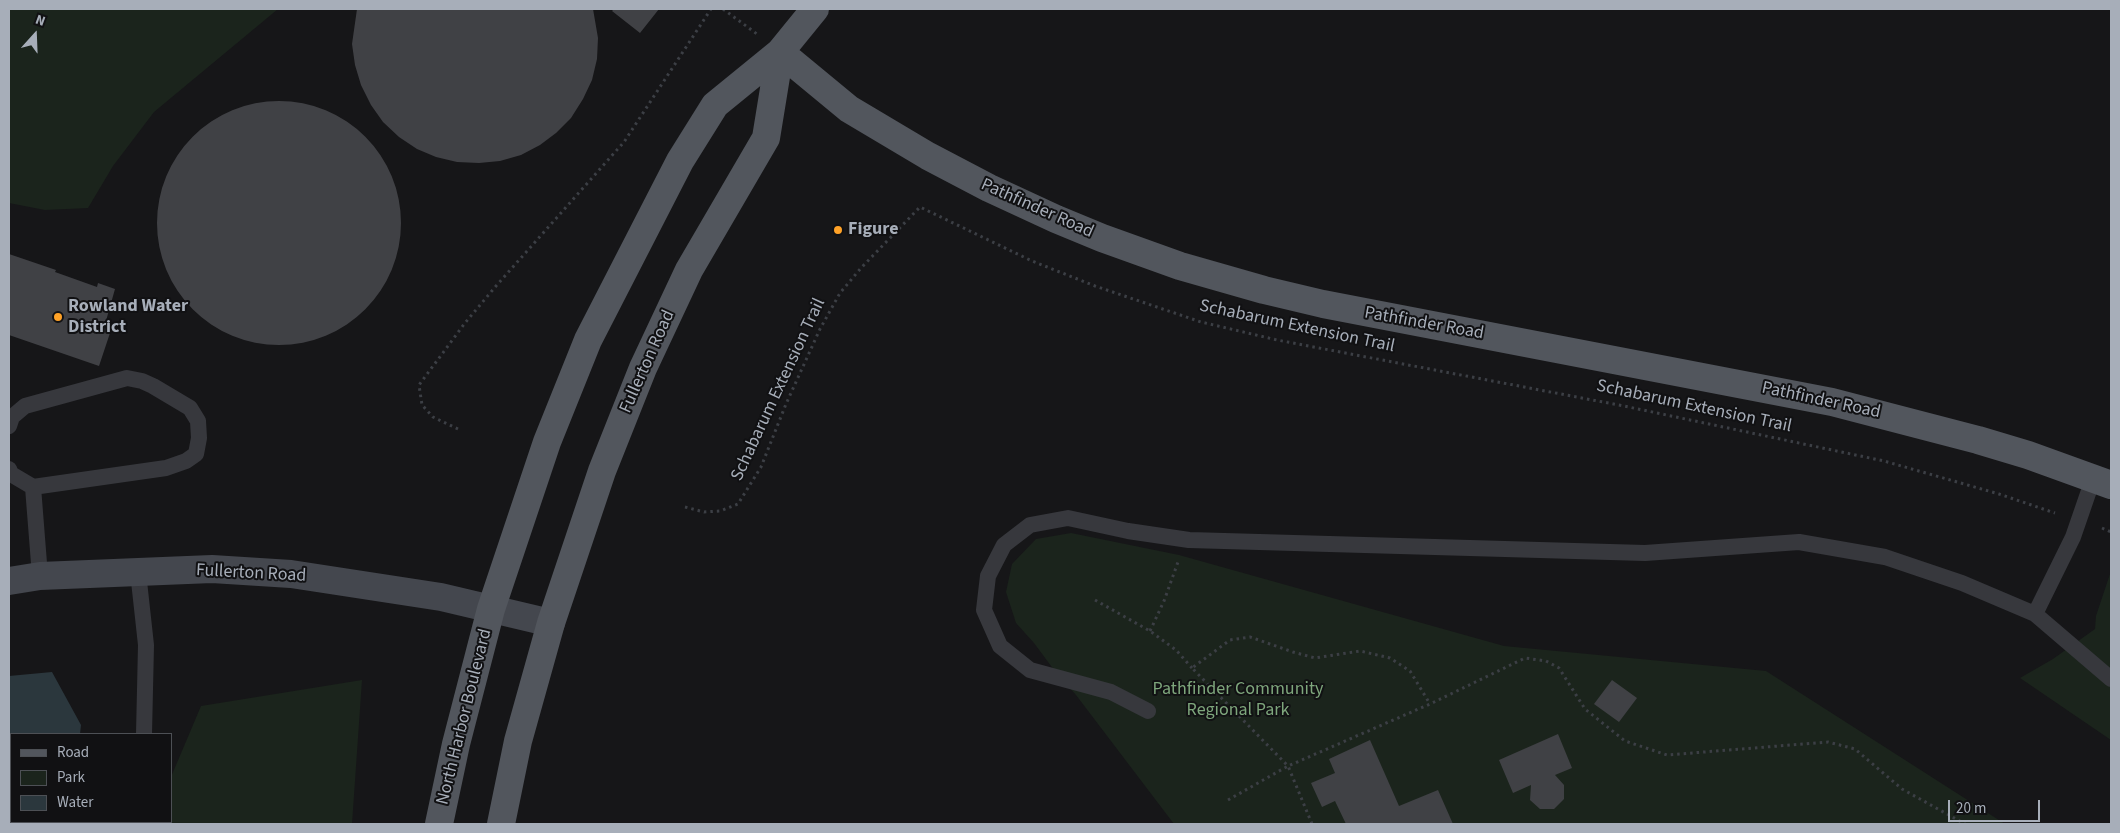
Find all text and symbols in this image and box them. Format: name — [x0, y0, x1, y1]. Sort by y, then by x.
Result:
north arrow — [10, 10, 60, 60]
text: N — [32, 10, 48, 32]
street label: Pathfinder Road — [977, 175, 1097, 243]
place label: Figure — [848, 219, 899, 241]
marker: Figure — [832, 224, 844, 236]
street label: Schabarum Extension Trail — [727, 295, 831, 485]
place label: Rowland Water District — [68, 296, 188, 338]
street label: Schabarum Extension Trail — [1197, 296, 1397, 358]
street label: Pathfinder Road — [1363, 303, 1485, 345]
street label: Fullerton Road — [616, 307, 680, 417]
marker: Rowland Water District — [52, 311, 64, 323]
street label: Schabarum Extension Trail — [1594, 376, 1794, 438]
street label: Pathfinder Road — [1760, 378, 1882, 424]
street label: Fullerton Road — [195, 560, 307, 588]
street label: North Harbor Boulevard — [433, 627, 497, 807]
park label: Pathfinder Community Regional Park — [1153, 679, 1323, 722]
legend — [10, 733, 172, 823]
text: Road — [57, 742, 89, 763]
text: Park — [57, 767, 85, 788]
scale bar — [1950, 790, 2042, 822]
text: Water — [57, 792, 93, 813]
text: 20 m — [1956, 798, 1986, 819]

